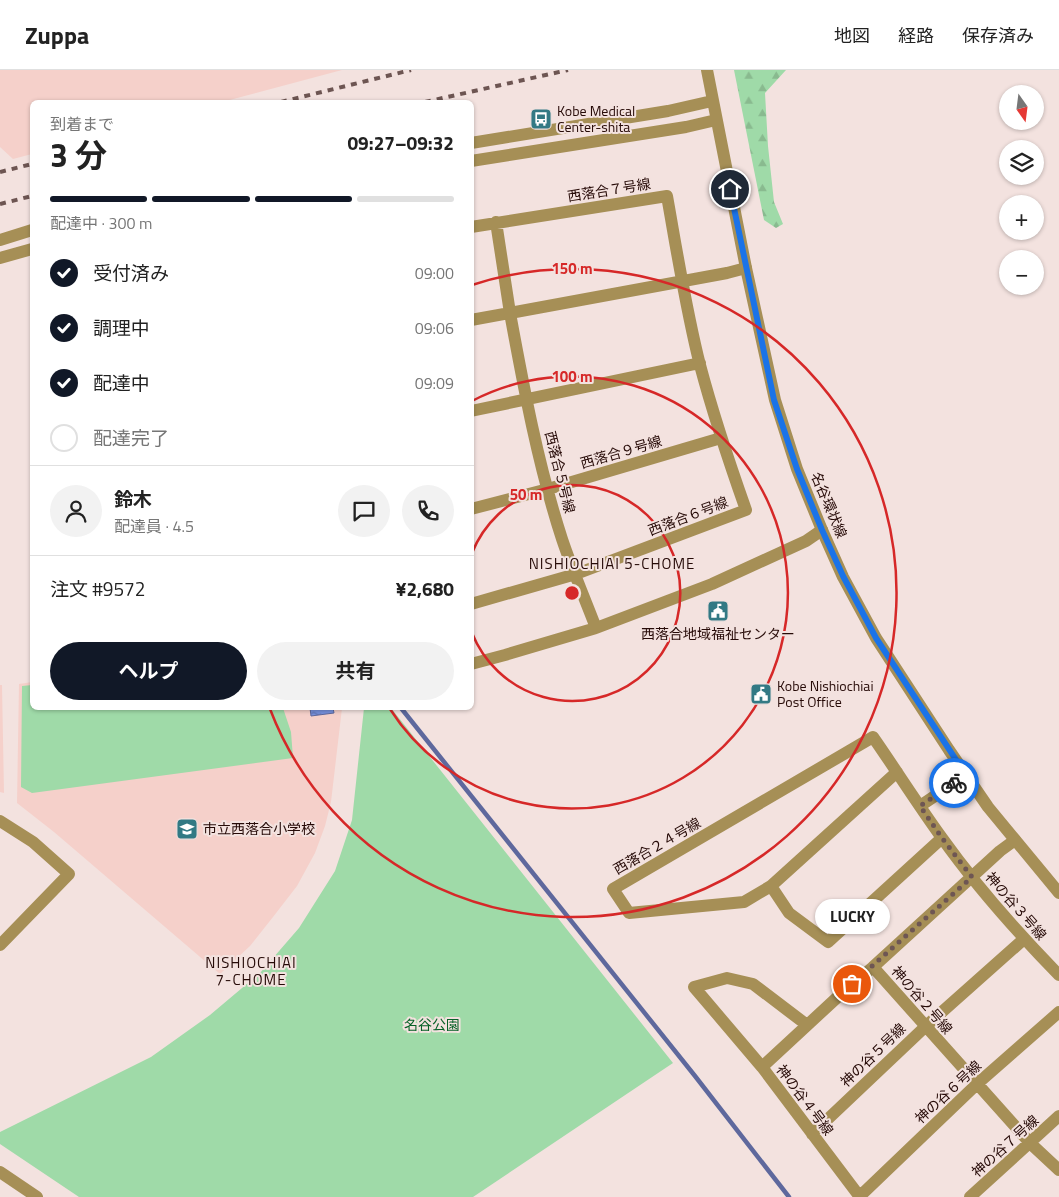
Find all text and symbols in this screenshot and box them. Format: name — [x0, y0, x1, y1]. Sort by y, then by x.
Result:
text: Zuppa — [25, 17, 89, 53]
text: 地図 — [834, 22, 870, 49]
text: 経路 — [898, 22, 934, 49]
text: 保存済み — [962, 22, 1034, 49]
north arrow — [999, 85, 1044, 130]
map controls — [999, 85, 1044, 295]
place label: Kobe Medical Center-shita — [557, 100, 635, 137]
bus stop icon: Kobe Medical Center-shita — [529, 107, 553, 131]
text: 到着まで — [50, 112, 114, 136]
text: 09:27–09:32 — [347, 128, 454, 157]
text: 3 分 — [50, 131, 107, 179]
button: layers — [999, 140, 1044, 185]
pin — [709, 168, 751, 210]
street label: 西落合７号線 — [566, 173, 652, 206]
icon: home — [716, 175, 744, 203]
button: + — [999, 195, 1044, 240]
text: 配達中 · 300 m — [50, 211, 152, 235]
button: − — [999, 250, 1044, 295]
text: 150 m — [551, 257, 593, 280]
text: 受付済み — [93, 258, 169, 287]
icon: check — [50, 259, 78, 287]
text: 09:00 — [415, 261, 454, 285]
text: 調理中 — [93, 313, 150, 342]
icon: check — [50, 314, 78, 342]
text: 09:06 — [415, 316, 454, 340]
text: 100 m — [551, 365, 593, 388]
text: 配達中 — [93, 368, 150, 397]
icon: check — [50, 369, 78, 397]
text: 09:09 — [415, 371, 454, 395]
text: 配達完了 — [93, 423, 169, 452]
street label: 西落合５号線 — [540, 429, 581, 515]
street label: 西落合９号線 — [578, 430, 664, 473]
street label: 名谷環状線 — [806, 468, 853, 541]
text: 50 m — [510, 483, 542, 506]
text: 鈴木 — [114, 484, 152, 513]
button: person — [50, 485, 102, 537]
button: chat — [338, 485, 390, 537]
button: phone — [402, 485, 454, 537]
street label: 西落合６号線 — [645, 491, 731, 540]
text: 配達員 · 4.5 — [114, 514, 194, 538]
district label: NISHIOCHIAI 5-CHOME — [529, 552, 695, 575]
text: 注文 #9572 — [50, 574, 145, 603]
text: ¥2,680 — [396, 574, 454, 603]
centre of rings — [563, 584, 581, 602]
public building icon: 西落合地域福祉センター — [706, 599, 730, 623]
place label: 西落合地域福祉センター — [641, 623, 795, 644]
button: ヘルプ — [50, 642, 247, 700]
button: 共有 — [257, 642, 454, 700]
place label: Kobe Nishiochiai Post Office — [777, 675, 873, 712]
public building icon: Kobe Nishiochiai Post Office — [749, 682, 773, 706]
courier — [929, 758, 979, 808]
icon: bike — [940, 769, 968, 797]
street label: 西落合２４号線 — [609, 812, 704, 879]
school or university icon: 市立西落合小学校 — [175, 817, 199, 841]
place label: 市立西落合小学校 — [203, 818, 315, 839]
street label: 神の谷３号線 — [981, 867, 1052, 944]
callout: LUCKY — [814, 899, 890, 934]
text: LUCKY — [830, 904, 875, 928]
district label: NISHIOCHIAI 7-CHOME — [205, 951, 297, 991]
street label: 神の谷２号線 — [887, 961, 958, 1038]
pin — [831, 963, 873, 1005]
icon: bag — [838, 970, 866, 998]
park label: 名谷公園 — [404, 1014, 460, 1035]
street label: 神の谷５号線 — [835, 1018, 910, 1091]
street label: 神の谷６号線 — [910, 1055, 986, 1128]
street label: 神の谷４号線 — [772, 1060, 839, 1140]
street label: 神の谷７号線 — [966, 1110, 1043, 1182]

